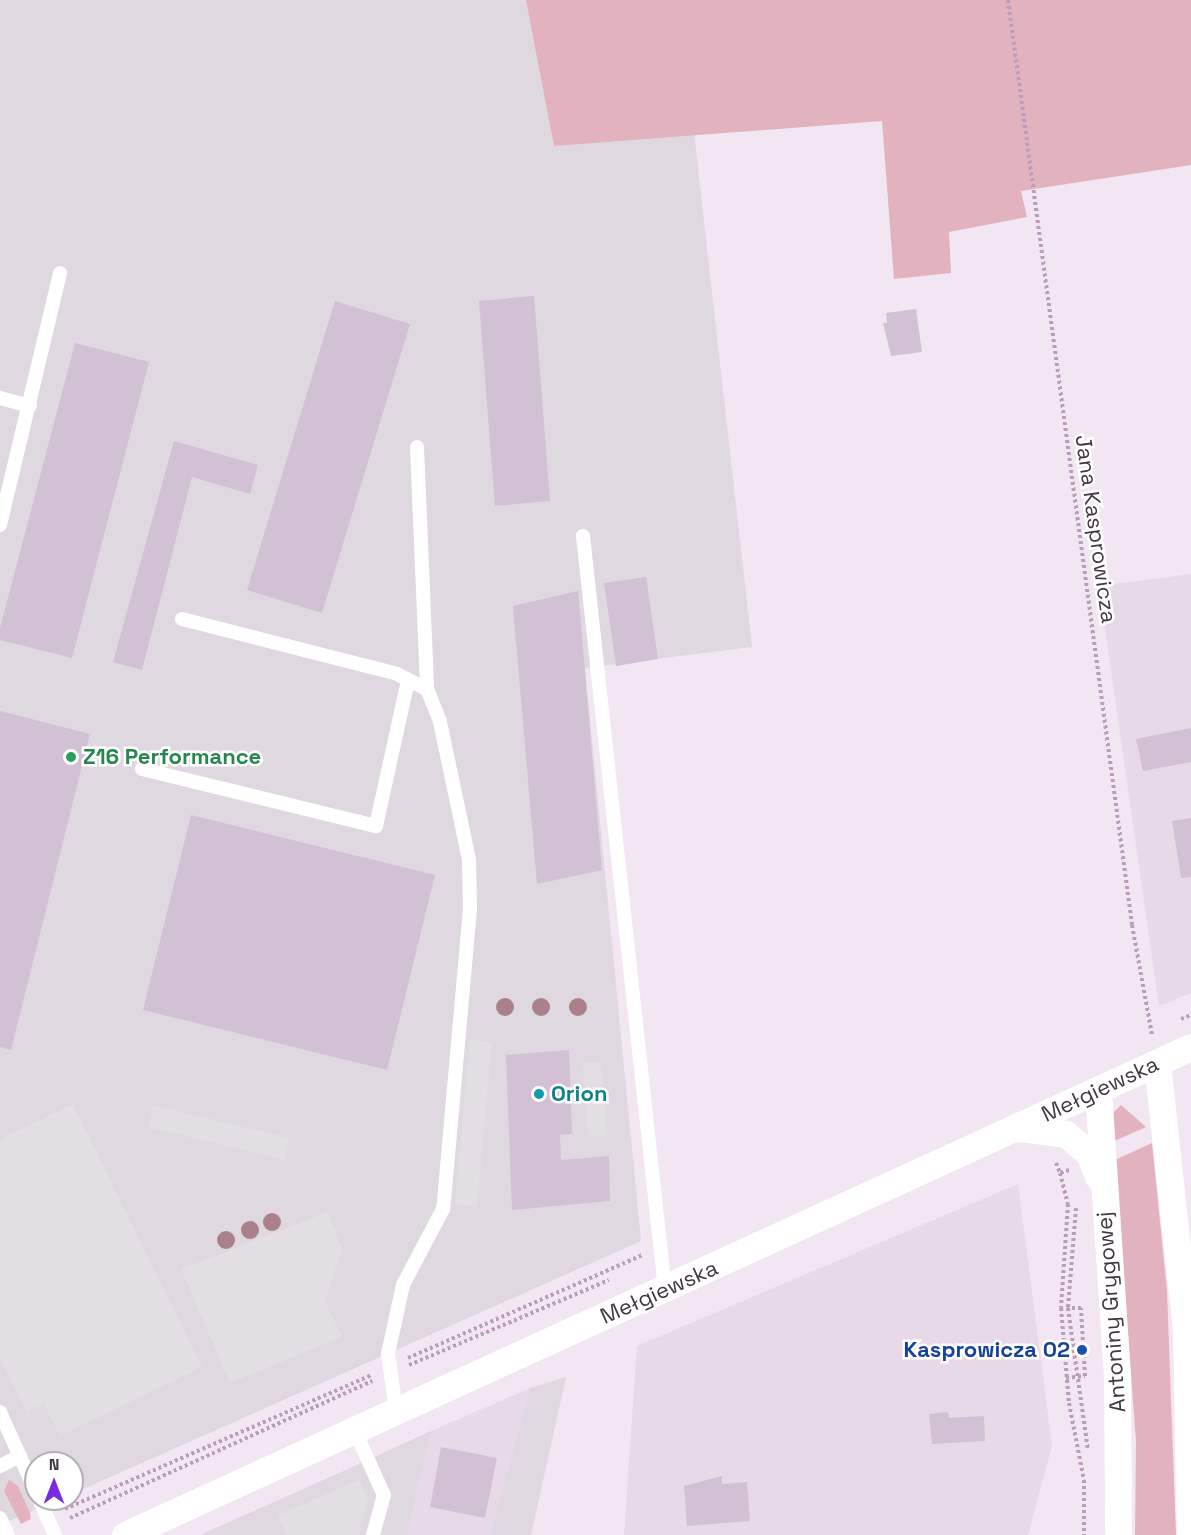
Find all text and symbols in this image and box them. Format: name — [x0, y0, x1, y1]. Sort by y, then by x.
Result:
street label: Jana Kasprowicza — [1070, 433, 1122, 625]
place label: Z16 Performance — [83, 744, 261, 770]
marker: Z16 Performance — [64, 750, 78, 764]
street label: Mełgiewska — [1037, 1050, 1163, 1128]
place label: Orion — [551, 1081, 607, 1107]
marker: Orion — [532, 1087, 546, 1101]
street label: Antoniny Grygowej — [1091, 1211, 1131, 1413]
street label: Mełgiewska — [596, 1254, 722, 1330]
place label: Kasprowicza 02 — [903, 1337, 1070, 1363]
marker: Kasprowicza 02 — [1075, 1343, 1089, 1357]
north arrow — [24, 1451, 84, 1511]
text: N — [49, 1454, 59, 1475]

